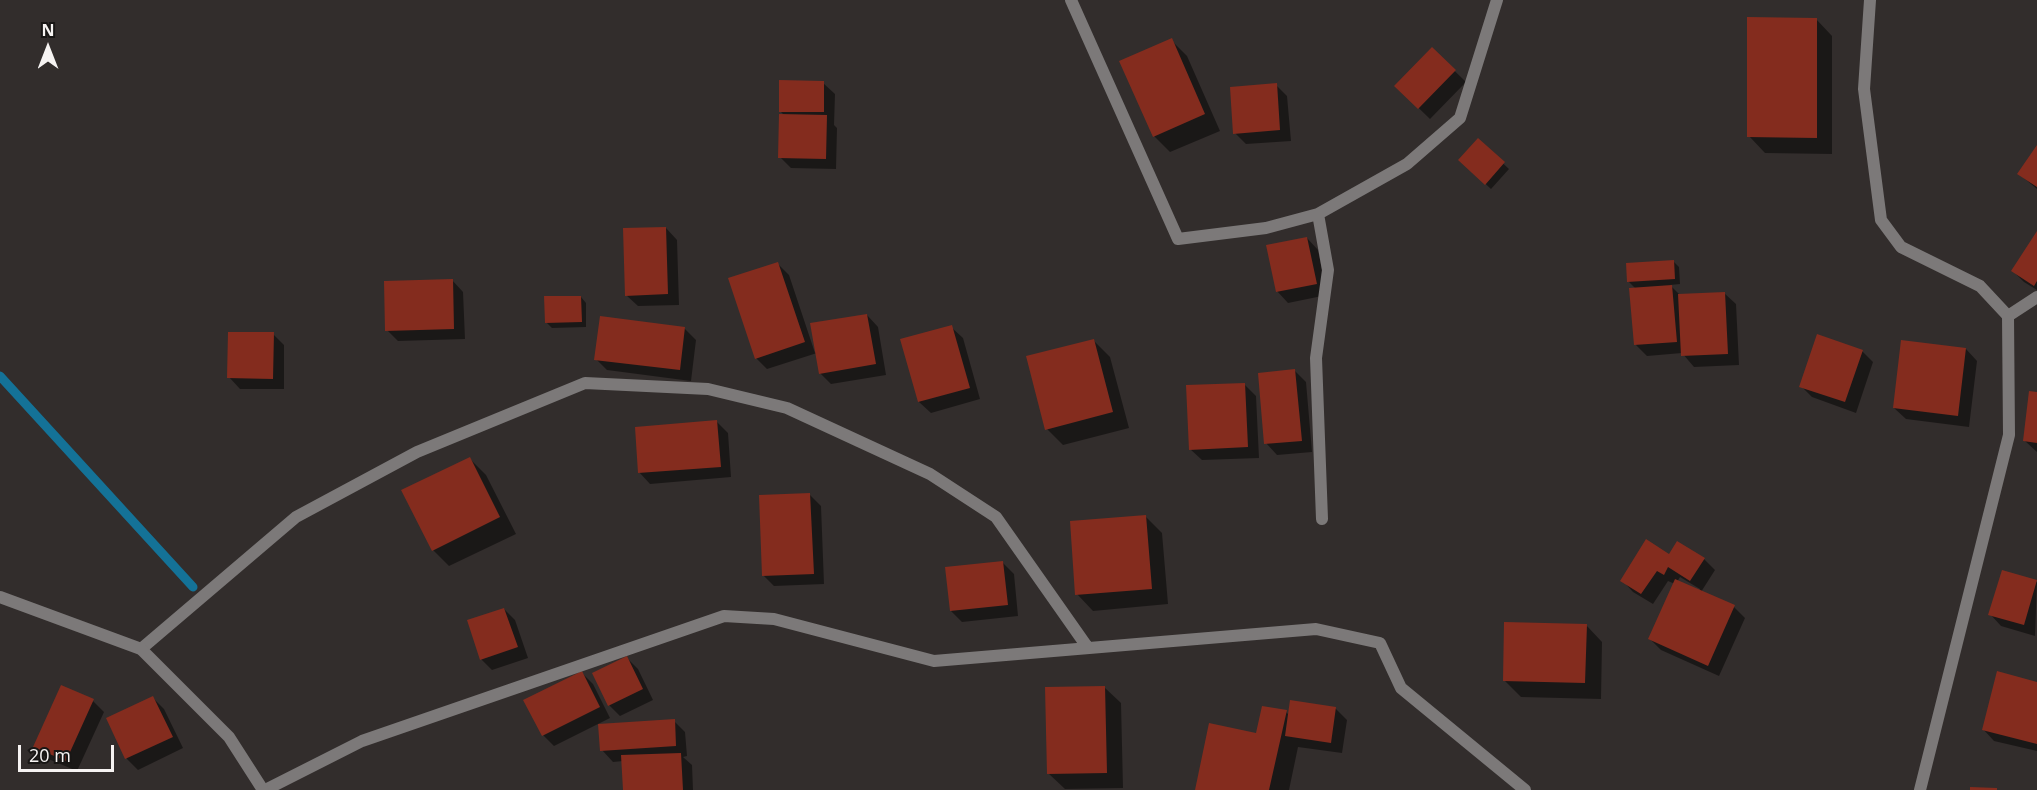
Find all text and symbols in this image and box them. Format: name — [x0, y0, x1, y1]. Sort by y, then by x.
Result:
north arrow — [18, 18, 78, 78]
text: N — [41, 19, 55, 41]
scale bar — [21, 733, 117, 771]
text: 20 m — [29, 743, 71, 767]

